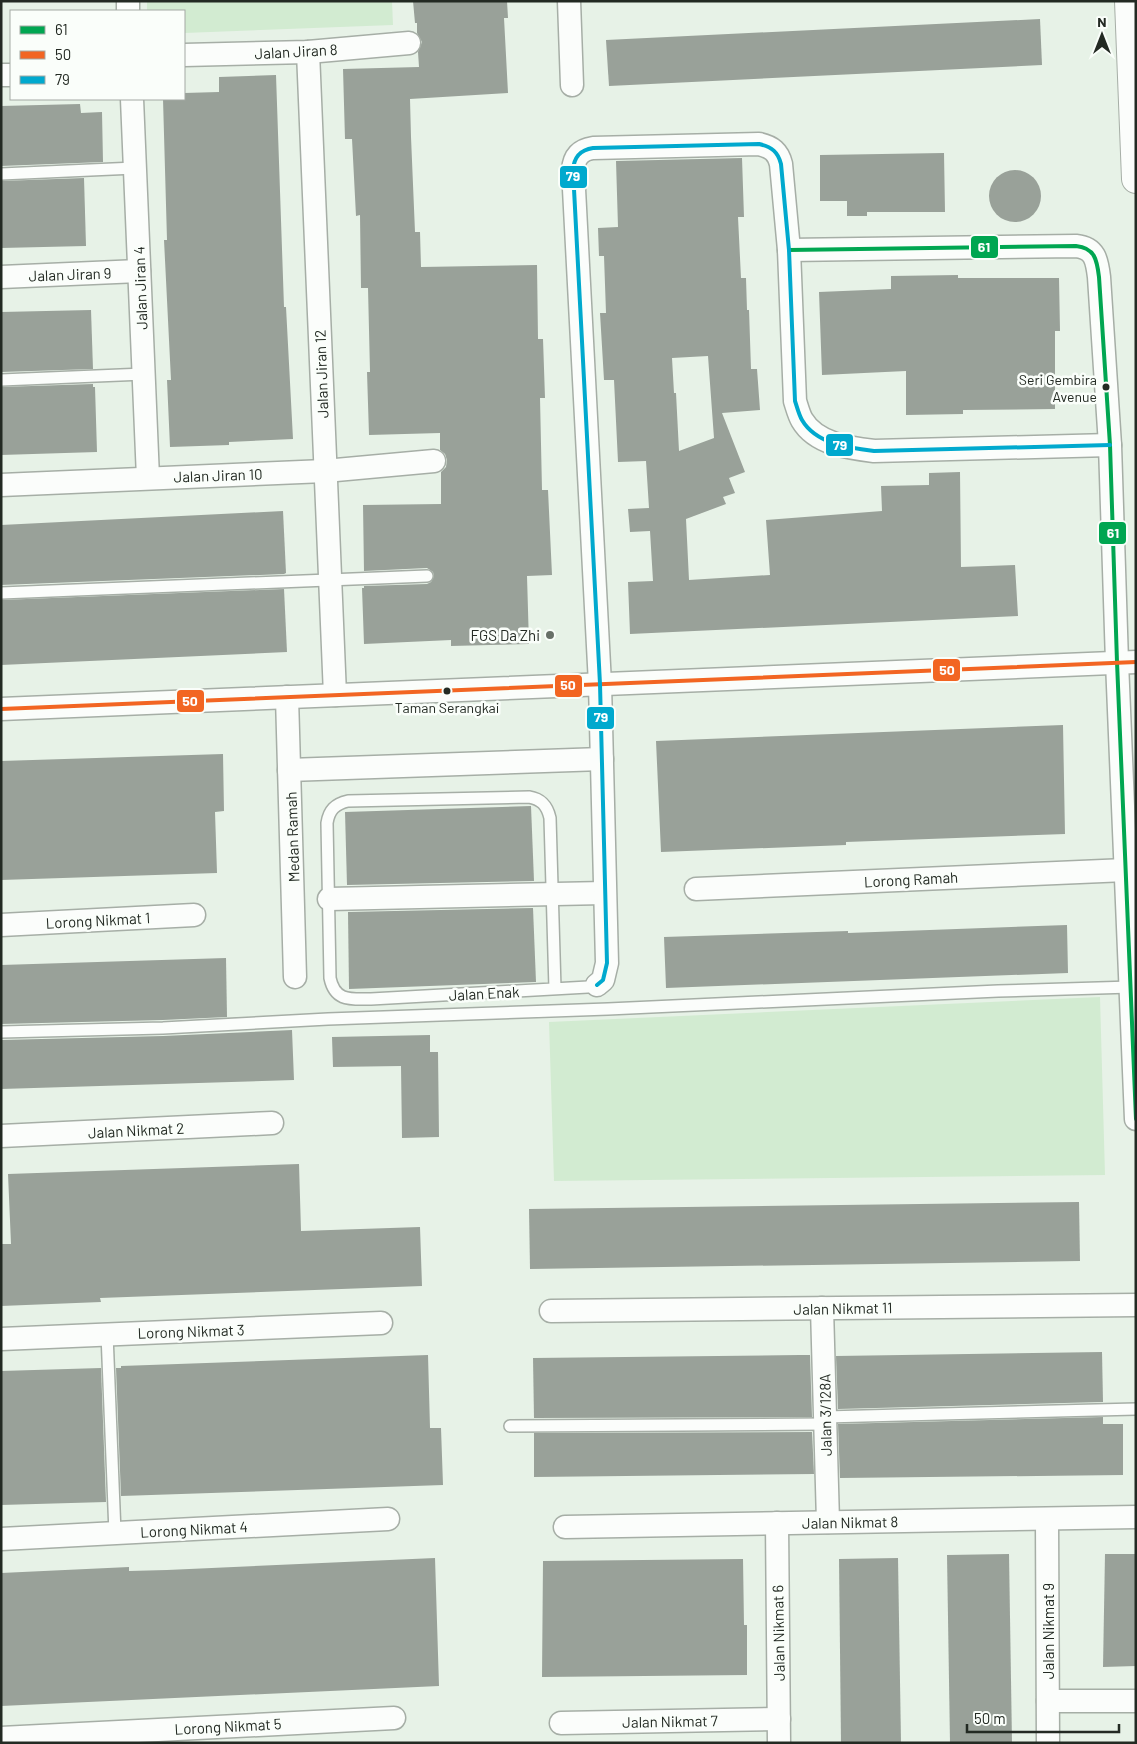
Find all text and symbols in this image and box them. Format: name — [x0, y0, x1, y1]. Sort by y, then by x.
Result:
legend — [10, 10, 185, 100]
north arrow — [1077, 10, 1127, 60]
text: N — [1097, 13, 1107, 30]
text: 61 — [55, 20, 68, 38]
street label: Jalan Jiran 8 — [254, 40, 338, 62]
text: 50 — [55, 45, 71, 63]
text: 79 — [55, 70, 70, 88]
line badge: 79 — [559, 165, 588, 189]
text: 79 — [566, 167, 580, 184]
line badge: 61 — [970, 235, 999, 259]
text: 61 — [978, 238, 990, 255]
street label: Jalan Jiran 4 — [130, 246, 150, 330]
street label: Jalan Jiran 9 — [28, 264, 112, 284]
street label: Jalan Jiran 12 — [310, 329, 332, 419]
place label: Seri Gembira Avenue — [1019, 371, 1097, 405]
marker: Seri Gembira Avenue — [1101, 382, 1111, 392]
line badge: 79 — [825, 433, 854, 457]
text: 79 — [833, 436, 847, 453]
street label: Jalan Jiran 10 — [173, 464, 263, 486]
line badge: 61 — [1098, 521, 1127, 545]
text: 61 — [1107, 524, 1119, 541]
place label: FGS Da Zhi — [471, 626, 540, 644]
marker: FGS Da Zhi — [544, 629, 556, 641]
line badge: 50 — [932, 658, 961, 682]
text: 50 — [939, 661, 955, 678]
line badge: 50 — [554, 674, 583, 698]
text: 50 — [560, 676, 576, 693]
marker: Taman Serangkai — [442, 686, 452, 696]
line badge: 50 — [176, 689, 205, 713]
text: 50 — [182, 692, 198, 709]
place label: Taman Serangkai — [395, 699, 499, 716]
line badge: 79 — [586, 706, 615, 730]
text: 79 — [594, 708, 608, 725]
street label: Medan Ramah — [281, 791, 303, 883]
street label: Lorong Ramah — [863, 868, 959, 890]
street label: Lorong Nikmat 1 — [45, 908, 151, 932]
street label: Jalan Enak — [448, 982, 520, 1004]
street label: Jalan Nikmat 2 — [87, 1118, 185, 1142]
street label: Jalan Nikmat 11 — [793, 1298, 893, 1318]
street label: Lorong Nikmat 3 — [137, 1320, 245, 1342]
street label: Jalan 3/128A — [815, 1374, 835, 1456]
street label: Jalan Nikmat 8 — [802, 1512, 898, 1532]
street label: Lorong Nikmat 4 — [140, 1517, 248, 1541]
street label: Jalan Nikmat 9 — [1039, 1583, 1057, 1679]
street label: Jalan Nikmat 6 — [768, 1585, 788, 1681]
scale bar — [967, 1702, 1120, 1734]
text: 50 m — [974, 1709, 1006, 1727]
street label: Jalan Nikmat 7 — [622, 1711, 718, 1731]
street label: Lorong Nikmat 5 — [174, 1714, 282, 1738]

